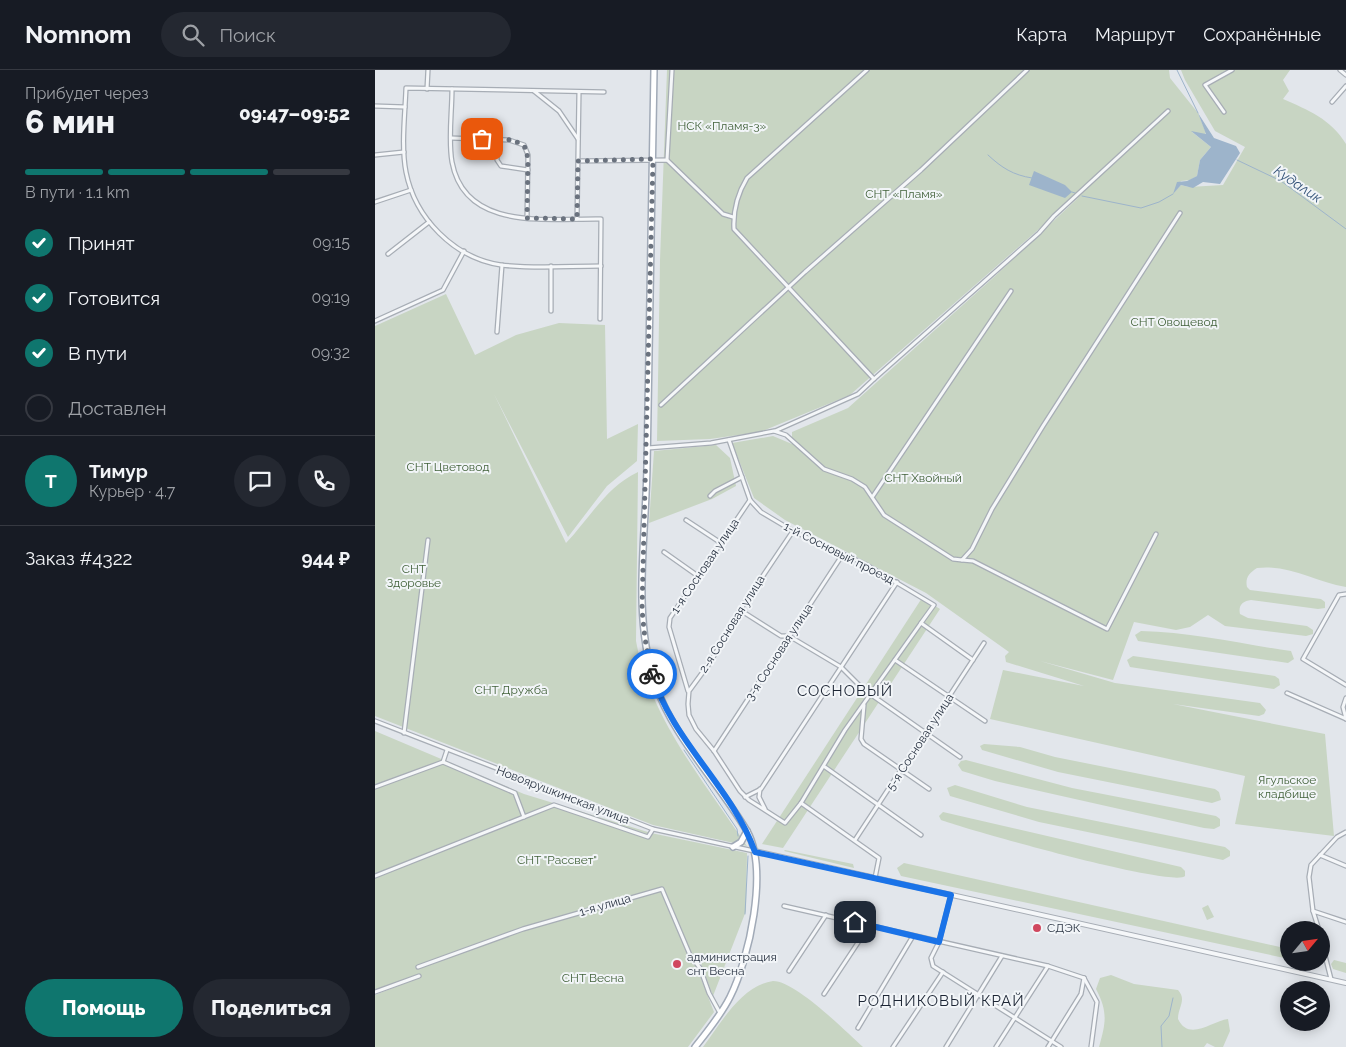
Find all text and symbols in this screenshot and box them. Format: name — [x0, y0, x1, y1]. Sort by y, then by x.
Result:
search box — [161, 12, 511, 57]
text: Nomnom — [25, 20, 131, 49]
icon: search — [179, 21, 207, 49]
text: Поиск — [219, 24, 276, 46]
text: Карта — [1016, 24, 1067, 45]
text: Маршрут — [1095, 24, 1175, 45]
text: Сохранённые — [1203, 24, 1321, 45]
text: Прибудет через — [25, 84, 149, 103]
text: 09:47–09:52 — [239, 102, 350, 124]
text: 6 мин — [25, 103, 115, 140]
pin — [461, 118, 503, 160]
park label: НСК «Пламя-3» — [678, 119, 767, 133]
icon: bag — [468, 125, 496, 153]
water label: Кудалик — [1271, 162, 1325, 206]
text: В пути · 1.1 km — [25, 183, 130, 202]
park label: СНТ «Пламя» — [865, 187, 943, 201]
icon: check — [25, 229, 53, 257]
text: Принят — [68, 232, 135, 254]
text: 09:15 — [312, 233, 350, 252]
icon: check — [25, 284, 53, 312]
text: Готовится — [68, 287, 160, 309]
text: 09:19 — [312, 288, 350, 307]
park label: СНТ Овощевод — [1130, 315, 1218, 329]
icon: check — [25, 339, 53, 367]
text: В пути — [68, 342, 127, 364]
text: 09:32 — [311, 343, 350, 362]
text: Доставлен — [68, 397, 167, 419]
button: chat — [234, 455, 286, 507]
button: phone — [298, 455, 350, 507]
text: Тимур — [89, 460, 148, 482]
park label: СНТ Цветовод — [407, 460, 489, 474]
text: Т — [45, 470, 57, 492]
park label: СНТ Хвойный — [884, 471, 962, 485]
text: Курьер · 4.7 — [89, 482, 175, 501]
street label: 1-я Сосновая улица — [668, 516, 742, 616]
street label: 1-й Сосновый проезд — [781, 519, 897, 587]
text: Заказ #4322 — [25, 547, 133, 569]
text: 944 ₽ — [302, 547, 350, 569]
park label: СНТ Здоровье — [387, 562, 441, 590]
street label: 2-я Сосновая улица — [696, 573, 768, 675]
street label: 3-я Сосновая улица — [742, 601, 816, 703]
courier — [627, 649, 677, 699]
icon: bike — [638, 660, 666, 688]
district label: СОСНОВЫЙ — [797, 682, 893, 700]
park label: СНТ Дружба — [474, 683, 548, 697]
street label: 5-я Сосновая улица — [883, 691, 957, 793]
street label: Новоярушкинская улица — [494, 763, 632, 827]
park label: Ягульское кладбище — [1258, 773, 1316, 801]
park label: СНТ "Рассвет" — [517, 853, 597, 867]
street label: 1-я улица — [578, 891, 632, 919]
pin — [834, 901, 876, 943]
icon: home — [841, 908, 869, 936]
place label: СДЭК — [1047, 921, 1081, 935]
north arrow — [1280, 921, 1330, 971]
map controls — [1280, 921, 1330, 1031]
marker: СДЭК — [1031, 922, 1043, 934]
place label: администрация снт Весна — [687, 950, 777, 978]
marker: администрация снт Весна — [671, 958, 683, 970]
park label: СНТ Весна — [562, 971, 624, 985]
button: Помощь — [25, 979, 183, 1037]
button: Поделиться — [193, 979, 350, 1037]
button: layers — [1280, 981, 1330, 1031]
district label: РОДНИКОВЫЙ КРАЙ — [857, 992, 1025, 1010]

